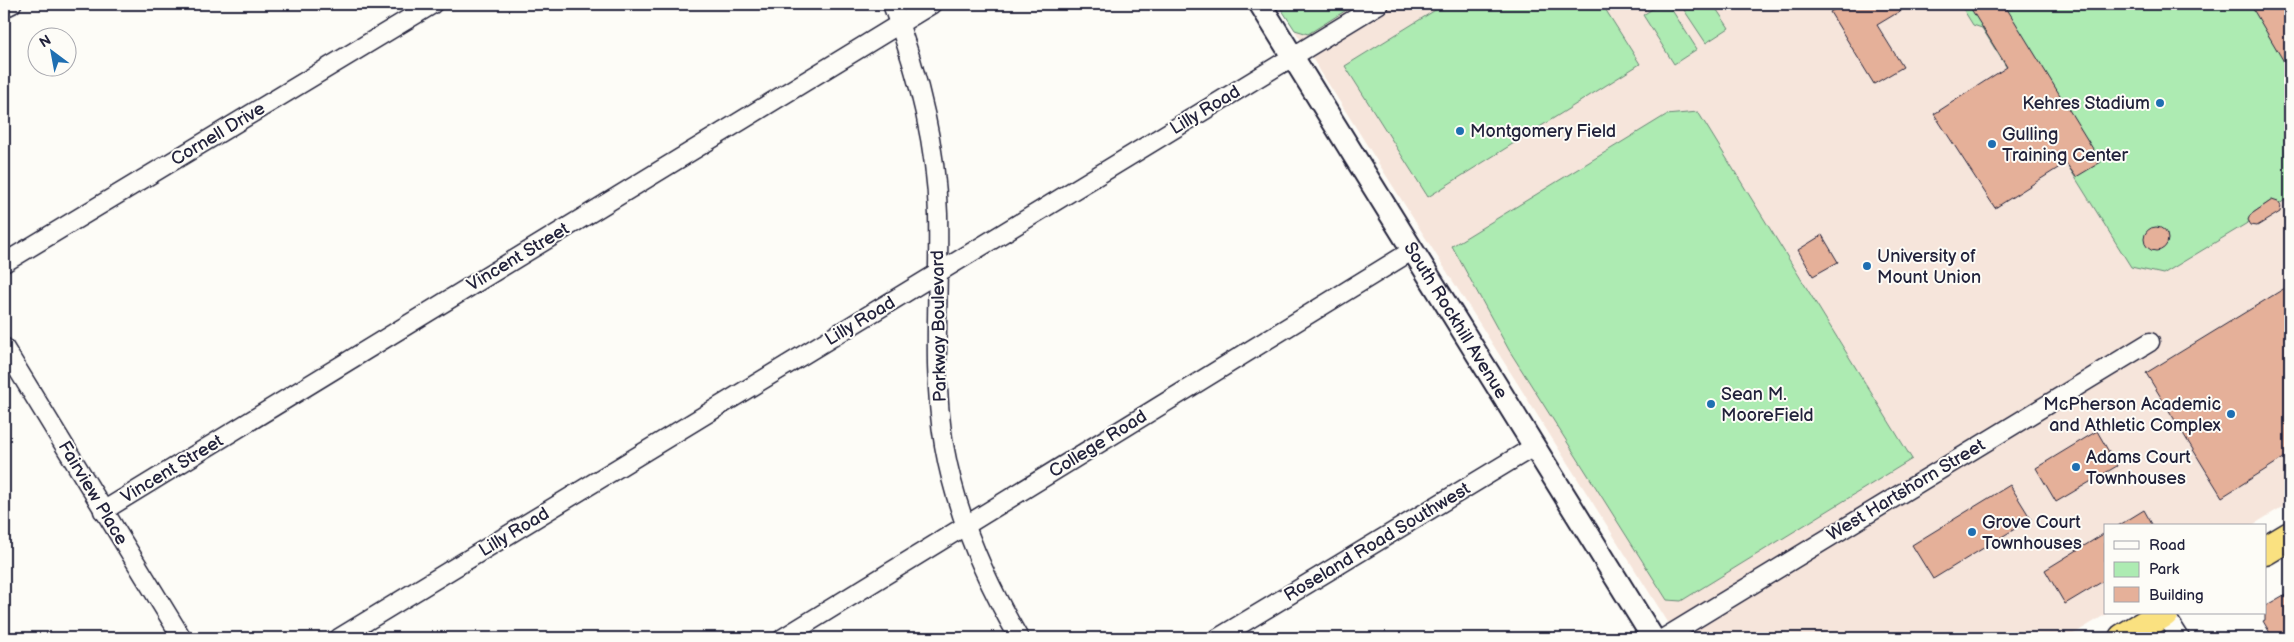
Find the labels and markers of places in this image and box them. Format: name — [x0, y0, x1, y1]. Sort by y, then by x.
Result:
place label: Kehres Stadium — [2022, 93, 2150, 114]
marker: Kehres Stadium — [2154, 97, 2166, 109]
place label: Montgomery Field — [1470, 121, 1616, 142]
place label: Gulling Training Center — [2002, 124, 2129, 166]
marker: Montgomery Field — [1454, 125, 1466, 137]
marker: Gulling Training Center — [1986, 138, 1998, 150]
place label: University of Mount Union — [1877, 246, 1981, 288]
marker: University of Mount Union — [1861, 260, 1873, 272]
place label: Sean M. MooreField — [1721, 384, 1814, 426]
place label: McPherson Academic and Athletic Complex — [2043, 394, 2222, 436]
marker: Sean M. MooreField — [1705, 398, 1717, 410]
marker: McPherson Academic and Athletic Complex — [2225, 408, 2237, 420]
place label: Adams Court Townhouses — [2086, 447, 2191, 489]
marker: Adams Court Townhouses — [2070, 461, 2082, 473]
place label: Grove Court Townhouses — [1982, 512, 2082, 554]
marker: Grove Court Townhouses — [1966, 526, 1978, 538]

